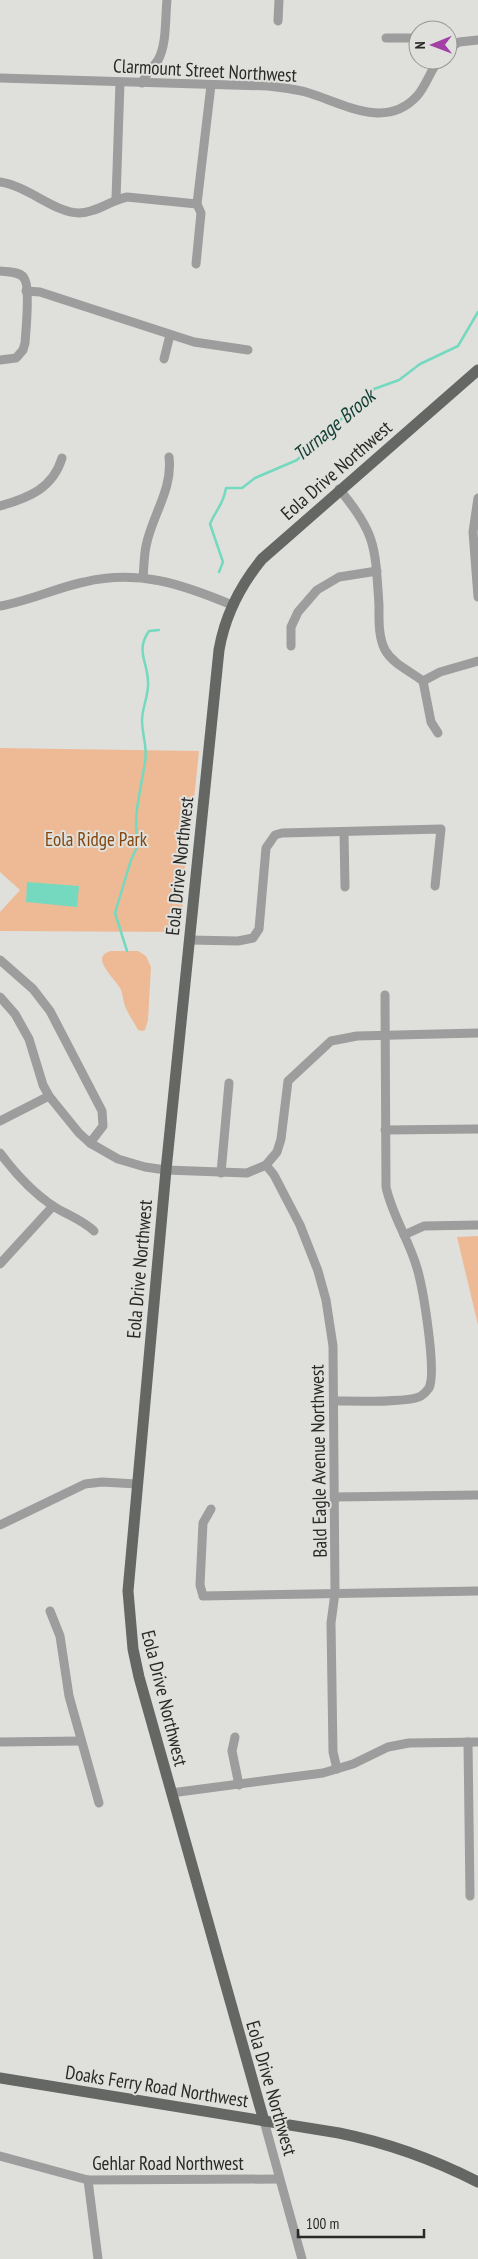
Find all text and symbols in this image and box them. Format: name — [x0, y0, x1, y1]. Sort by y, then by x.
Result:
north arrow — [408, 20, 458, 70]
text: N — [411, 41, 429, 49]
street label: Clarmount Street Northwest — [113, 53, 298, 87]
water label: Turnage Brook — [288, 382, 382, 467]
street label: Eola Drive Northwest — [276, 415, 397, 525]
street label: Eola Drive Northwest — [160, 795, 198, 936]
park label: Eola Ridge Park — [45, 827, 148, 851]
street label: Eola Drive Northwest — [121, 1198, 157, 1339]
street label: Bald Eagle Avenue Northwest — [304, 1363, 332, 1558]
street label: Eola Drive Northwest — [137, 1628, 194, 1769]
street label: Eola Drive Northwest — [241, 2018, 303, 2159]
street label: Doaks Ferry Road Northwest — [64, 2060, 251, 2112]
street label: Gehlar Road Northwest — [92, 2151, 245, 2175]
scale bar — [298, 2206, 424, 2238]
text: 100 m — [306, 2214, 339, 2233]

